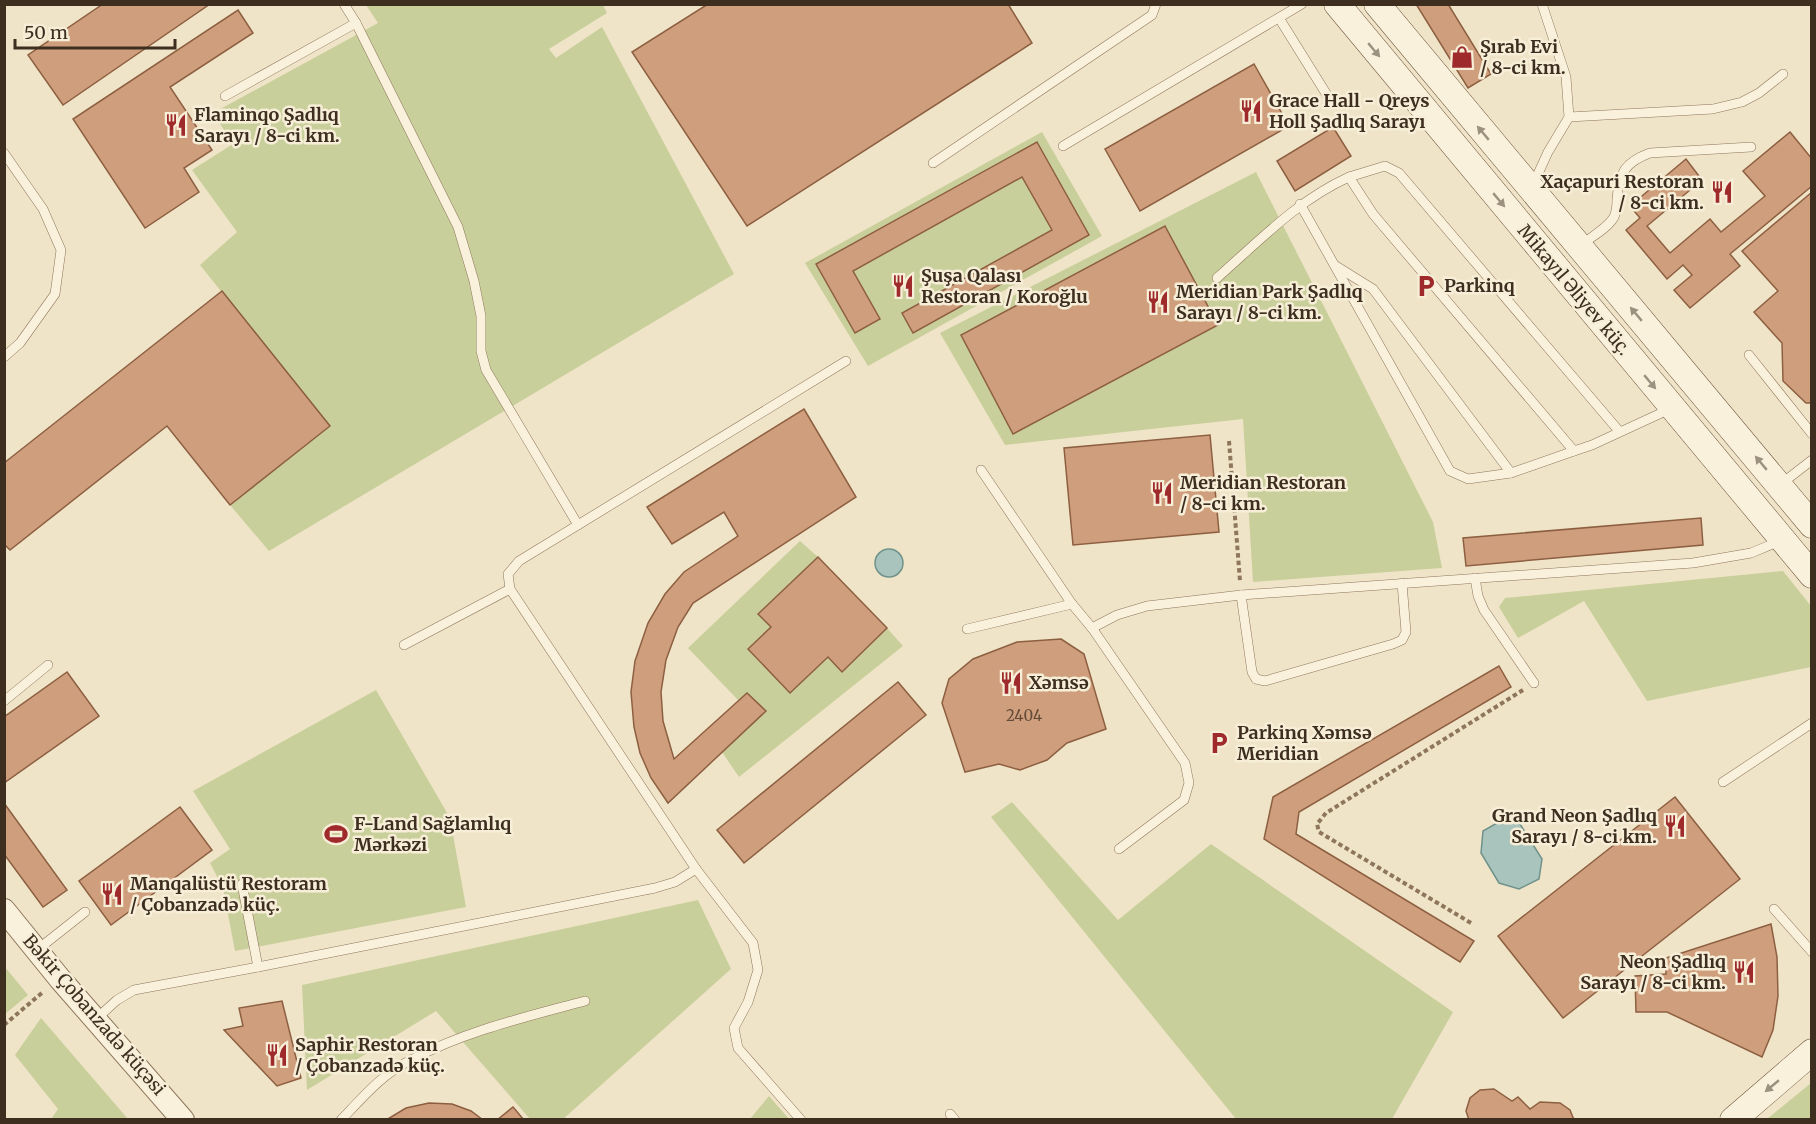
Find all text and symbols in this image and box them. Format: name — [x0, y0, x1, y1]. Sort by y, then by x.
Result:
scale bar — [15, 12, 176, 50]
text: 50 m — [24, 21, 68, 44]
place label: Şırab Evi / 8-ci km. — [1480, 35, 1566, 79]
one-way arrow — [1367, 42, 1380, 57]
shop icon: Şırab Evi / 8-ci km. — [1449, 44, 1475, 70]
place label: Grace Hall - Qreys Holl Şadlıq Sarayı — [1269, 89, 1430, 133]
restaurant icon: Grace Hall - Qreys Holl Şadlıq Sarayı — [1238, 98, 1264, 124]
place label: Flaminqo Şadlıq Sarayı / 8-ci km. — [194, 103, 340, 147]
restaurant icon: Flaminqo Şadlıq Sarayı / 8-ci km. — [163, 112, 189, 138]
one-way arrow — [1476, 125, 1489, 141]
place label: Xaçapuri Restoran / 8-ci km. — [1540, 170, 1704, 214]
restaurant icon: Xaçapuri Restoran / 8-ci km. — [1709, 179, 1735, 205]
one-way arrow — [1492, 192, 1504, 207]
street label: Mikayıl Əliyev küç. — [1513, 220, 1636, 360]
place label: Şuşa Qalası Restoran / Koroğlu — [921, 264, 1088, 308]
restaurant icon: Şuşa Qalası Restoran / Koroğlu — [890, 273, 916, 299]
parking icon: Parkinq — [1413, 273, 1439, 299]
place label: Parkinq — [1444, 274, 1515, 297]
place label: Meridian Park Şadlıq Sarayı / 8-ci km. — [1176, 280, 1363, 324]
restaurant icon: Meridian Park Şadlıq Sarayı / 8-ci km. — [1145, 289, 1171, 315]
one-way arrow — [1630, 306, 1643, 321]
one-way arrow — [1643, 374, 1656, 389]
one-way arrow — [1755, 456, 1767, 471]
place label: Meridian Restoran / 8-ci km. — [1180, 471, 1346, 515]
restaurant icon: Meridian Restoran / 8-ci km. — [1149, 480, 1175, 506]
restaurant icon: Xəmsə — [998, 670, 1024, 696]
place label: Xəmsə — [1029, 671, 1089, 694]
house number: 2404 — [1006, 706, 1042, 725]
place label: Parkinq Xəmsə Meridian — [1237, 721, 1372, 765]
parking icon: Parkinq Xəmsə Meridian — [1206, 730, 1232, 756]
place label: Grand Neon Şadlıq Sarayı / 8-ci km. — [1492, 804, 1657, 848]
place label: F-Land Sağlamlıq Mərkəzi — [354, 812, 511, 856]
restaurant icon: Grand Neon Şadlıq Sarayı / 8-ci km. — [1662, 813, 1688, 839]
sports icon: F-Land Sağlamlıq Mərkəzi — [323, 821, 349, 847]
place label: Manqalüstü Restoram / Çobanzadə küç. — [130, 872, 327, 916]
restaurant icon: Manqalüstü Restoram / Çobanzadə küç. — [99, 881, 125, 907]
street label: Bəkir Çobanzadə küçəsi — [18, 929, 171, 1100]
place label: Neon Şadlıq Sarayı / 8-ci km. — [1580, 950, 1726, 994]
restaurant icon: Neon Şadlıq Sarayı / 8-ci km. — [1731, 959, 1757, 985]
place label: Saphir Restoran / Çobanzadə küç. — [295, 1033, 445, 1077]
restaurant icon: Saphir Restoran / Çobanzadə küç. — [264, 1042, 290, 1068]
one-way arrow — [1765, 1079, 1780, 1092]

